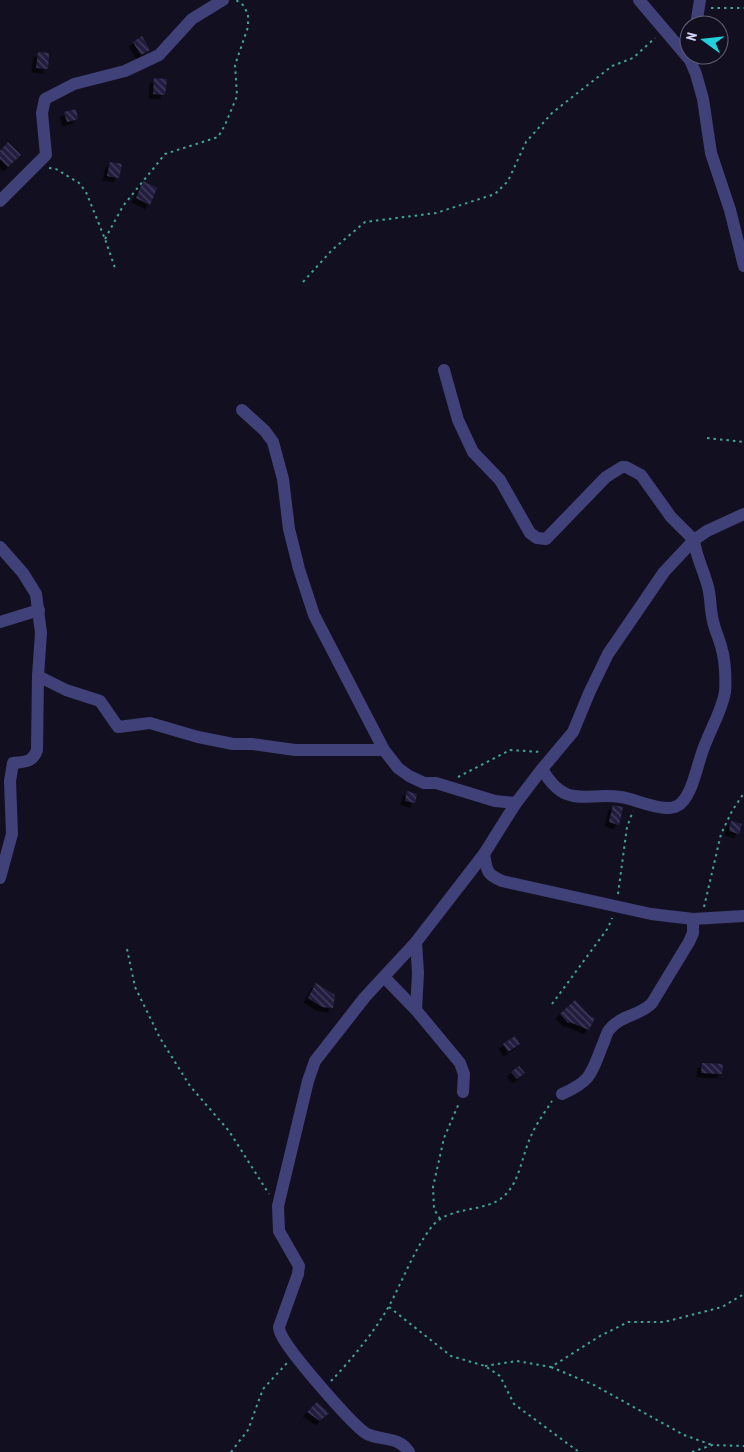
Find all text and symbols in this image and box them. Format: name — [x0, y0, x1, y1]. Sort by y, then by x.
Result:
north arrow — [679, 15, 729, 65]
text: N — [682, 31, 701, 43]

